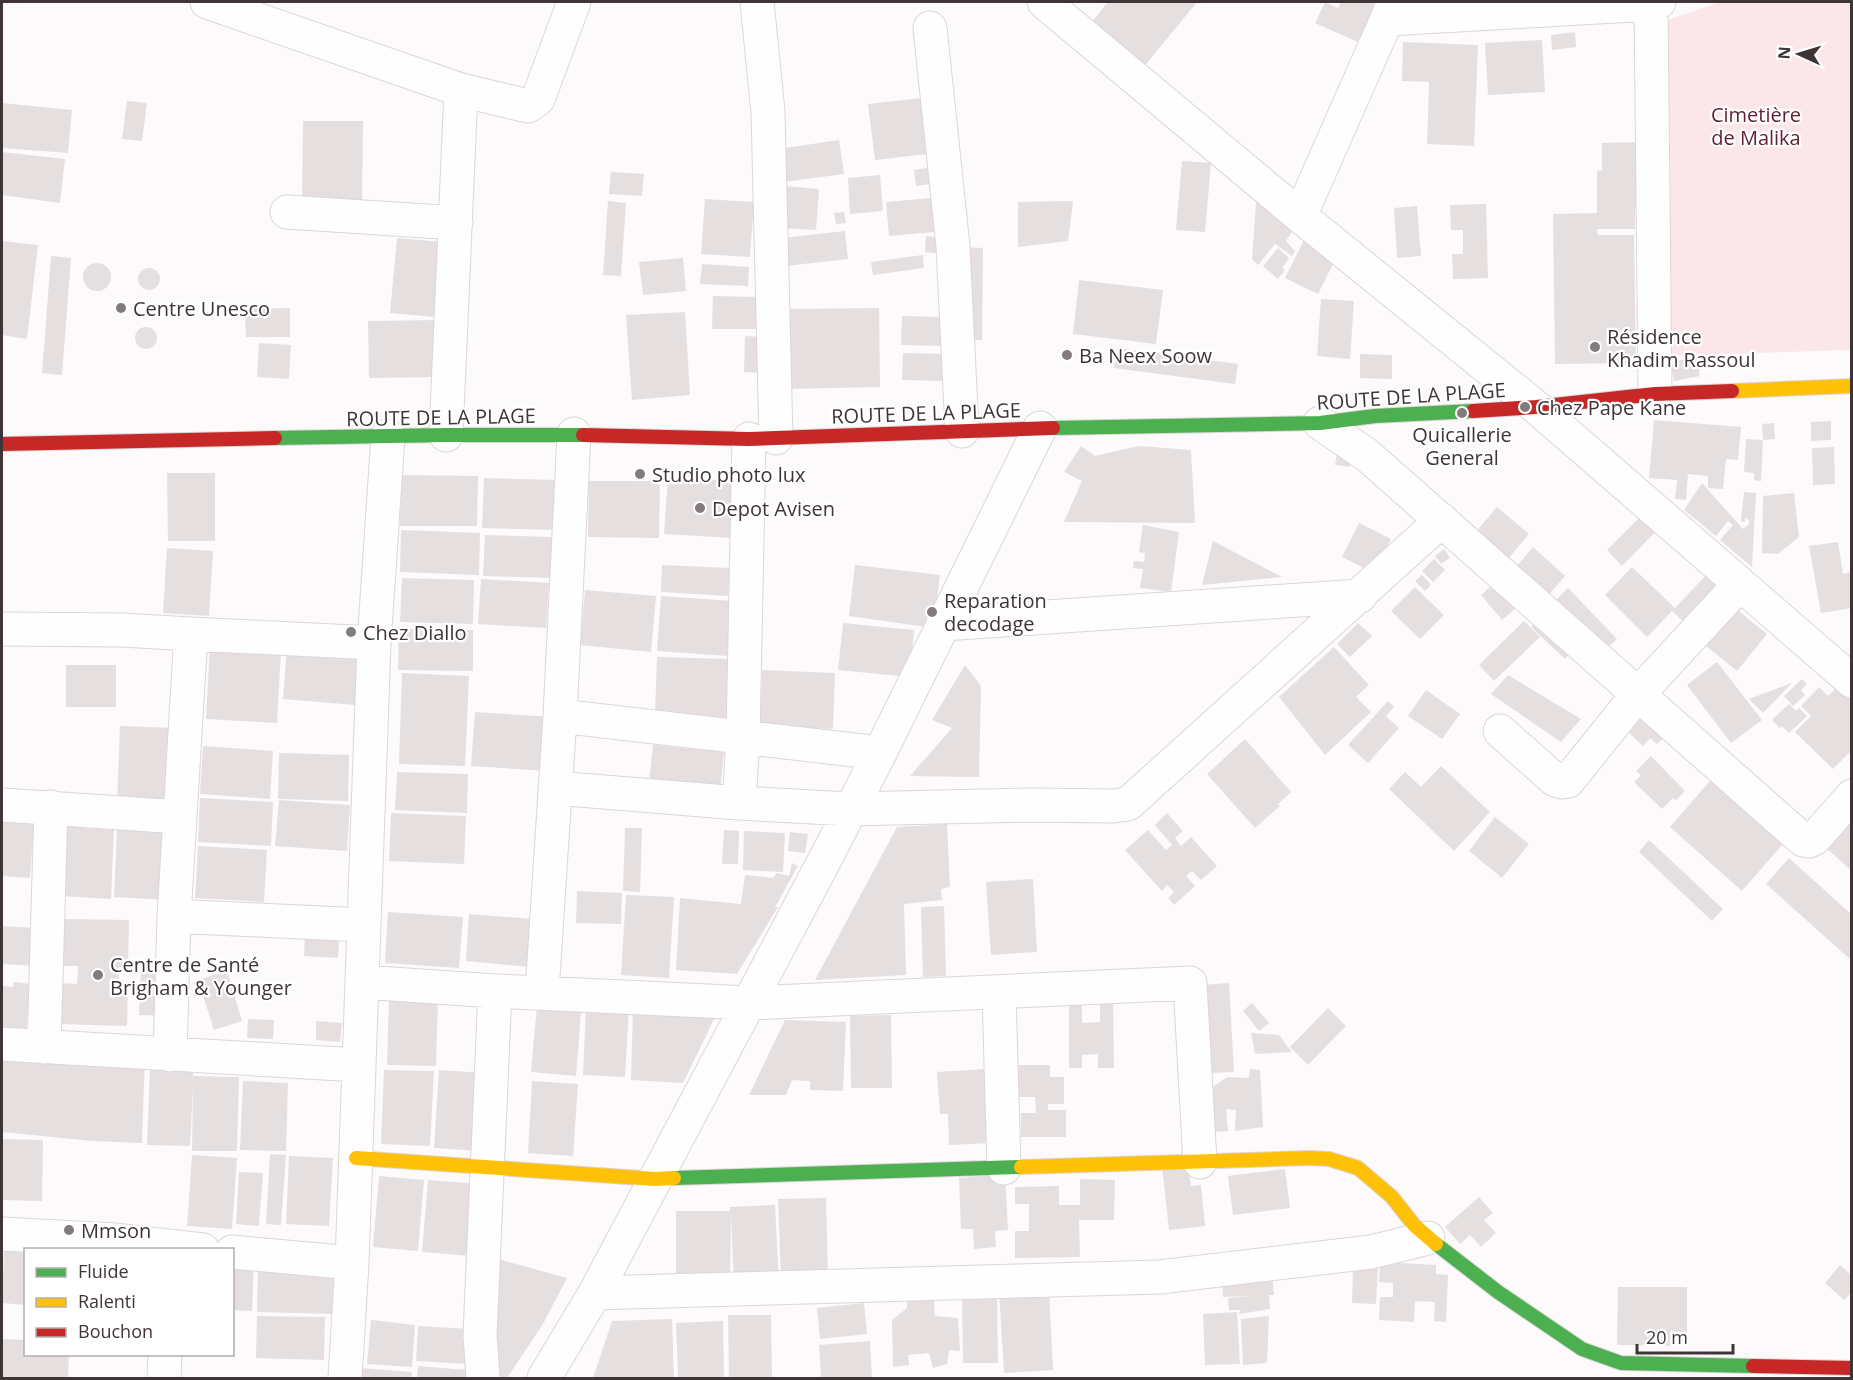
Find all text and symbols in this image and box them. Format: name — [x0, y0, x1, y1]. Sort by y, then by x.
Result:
north arrow — [1769, 24, 1829, 84]
text: N — [1773, 46, 1795, 60]
park label: Cimetière de Malika — [1711, 101, 1801, 151]
place label: Centre Unesco — [133, 295, 270, 322]
marker: Centre Unesco — [114, 301, 128, 315]
place label: Résidence Khadim Rassoul — [1607, 323, 1756, 373]
marker: Résidence Khadim Rassoul — [1588, 340, 1602, 354]
place label: Ba Neex Soow — [1079, 342, 1212, 369]
marker: Ba Neex Soow — [1060, 348, 1074, 362]
street label: ROUTE DE LA PLAGE — [1315, 376, 1507, 416]
place label: Chez Pape Kane — [1537, 394, 1686, 421]
street label: ROUTE DE LA PLAGE — [831, 396, 1021, 430]
marker: Chez Pape Kane — [1518, 400, 1532, 414]
street label: ROUTE DE LA PLAGE — [346, 402, 536, 432]
marker: Quicallerie General — [1455, 406, 1469, 420]
place label: Quicallerie General — [1412, 421, 1512, 471]
place label: Studio photo lux — [652, 461, 806, 488]
marker: Studio photo lux — [633, 467, 647, 481]
place label: Depot Avisen — [712, 495, 835, 522]
marker: Depot Avisen — [693, 501, 707, 515]
place label: Reparation decodage — [944, 587, 1047, 637]
marker: Reparation decodage — [925, 605, 939, 619]
place label: Chez Diallo — [363, 619, 466, 646]
marker: Chez Diallo — [344, 625, 358, 639]
place label: Centre de Santé Brigham & Younger — [110, 951, 292, 1001]
marker: Centre de Santé Brigham & Younger — [91, 968, 105, 982]
place label: Mmson — [81, 1217, 151, 1244]
marker: Mmson — [62, 1223, 76, 1237]
legend — [24, 1248, 234, 1356]
text: Fluide — [78, 1259, 129, 1283]
text: Ralenti — [78, 1289, 136, 1313]
scale bar — [1637, 1317, 1733, 1355]
text: Bouchon — [78, 1319, 153, 1343]
text: 20 m — [1646, 1325, 1688, 1349]

